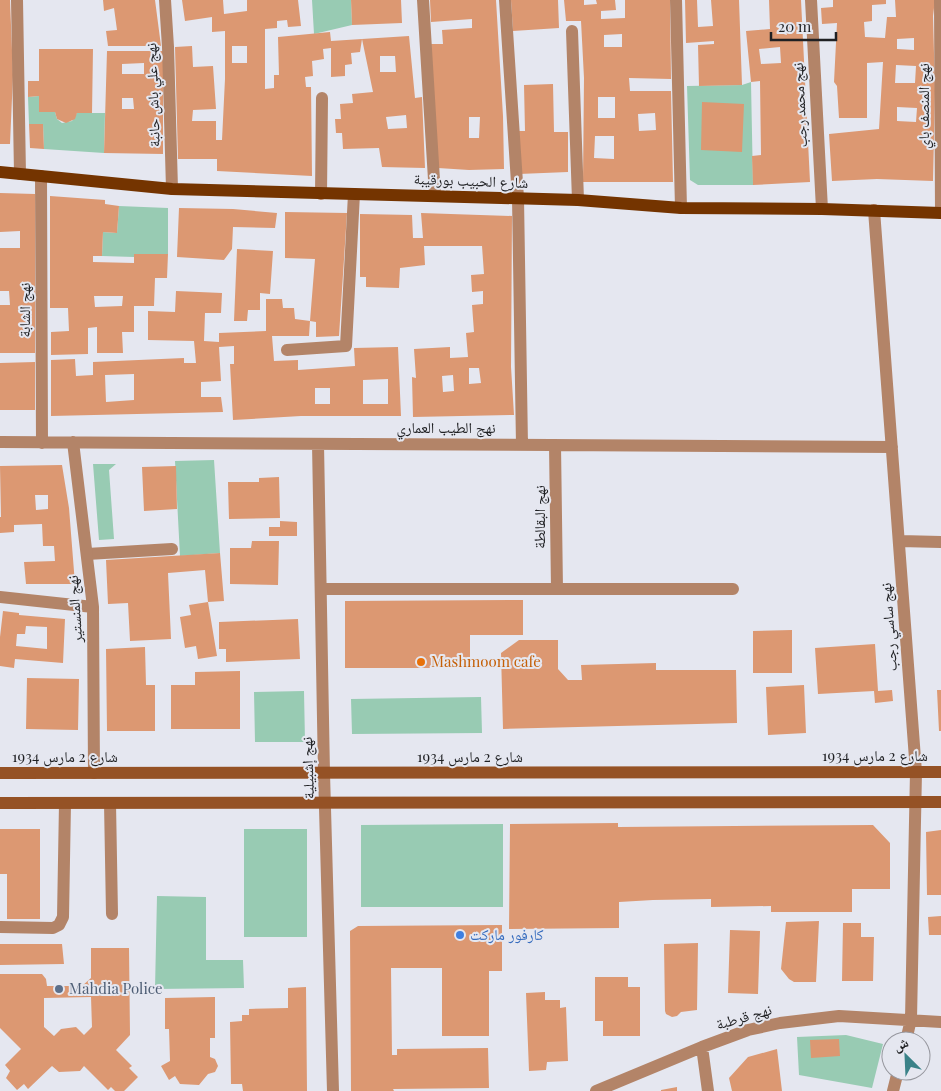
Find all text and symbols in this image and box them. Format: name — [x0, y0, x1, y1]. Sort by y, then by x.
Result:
scale bar — [771, 10, 836, 42]
text: 20 m — [778, 16, 812, 36]
street label: نهج علي باش حانبة — [140, 42, 167, 148]
street label: نهج محمد رجب — [787, 62, 812, 148]
street label: نهج المنصف باي — [913, 63, 936, 149]
street label: شارع الحبيب بورقيبة — [413, 168, 529, 193]
street label: نهج الشابة — [14, 283, 35, 337]
street label: نهج الطيب العماري — [396, 417, 496, 440]
street label: نهج البقالطة — [529, 485, 550, 549]
street label: نهج المنستير — [62, 575, 87, 645]
street label: نهج ساسي رجب — [875, 582, 904, 672]
place label: Mashmoom cafe — [431, 651, 541, 671]
marker: Mashmoom cafe — [415, 656, 427, 668]
street label: نهج إشبيلية — [296, 736, 319, 800]
street label: شارع 2 مارس 1934 — [822, 745, 928, 766]
street label: شارع 2 مارس 1934 — [12, 746, 118, 767]
street label: شارع 2 مارس 1934 — [417, 746, 523, 767]
place label: كارفور ماركت — [470, 924, 544, 944]
marker: كارفور ماركت — [454, 929, 466, 941]
place label: Mahdia Police — [69, 978, 163, 998]
marker: Mahdia Police — [53, 983, 65, 995]
street label: نهج قرطبة — [714, 999, 774, 1034]
north arrow — [881, 1031, 931, 1081]
text: ش — [890, 1032, 911, 1055]

